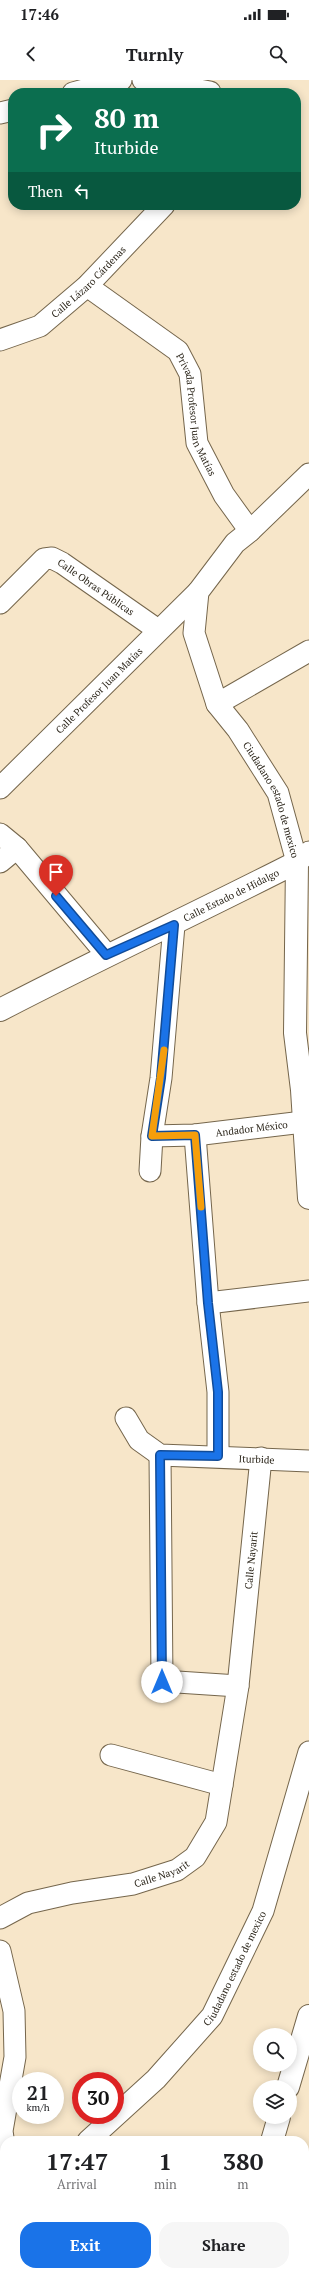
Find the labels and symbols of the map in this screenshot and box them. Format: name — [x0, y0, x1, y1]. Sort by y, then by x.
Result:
street label: Calle Lázaro Cárdenas — [49, 243, 129, 321]
street label: Privada Profesor Juan Matías — [173, 351, 219, 478]
street label: Calle Obras Públicas — [55, 556, 137, 619]
street label: Calle Profesor Juan Matías — [53, 645, 145, 736]
street label: Ciudadano estado de mexico — [240, 739, 302, 860]
pin — [39, 855, 73, 896]
street label: Calle Estado de Hidalgo — [181, 866, 282, 925]
street label: Andador México — [215, 1118, 289, 1139]
street label: Iturbide — [238, 1452, 275, 1467]
street label: Calle Nayarit — [242, 1530, 261, 1590]
position arrow — [141, 1661, 183, 1703]
street label: Calle Nayarit — [133, 1857, 192, 1890]
street label: Ciudadano estado de mexico — [200, 1909, 269, 2029]
speed limit sign: 30 — [72, 2072, 124, 2124]

